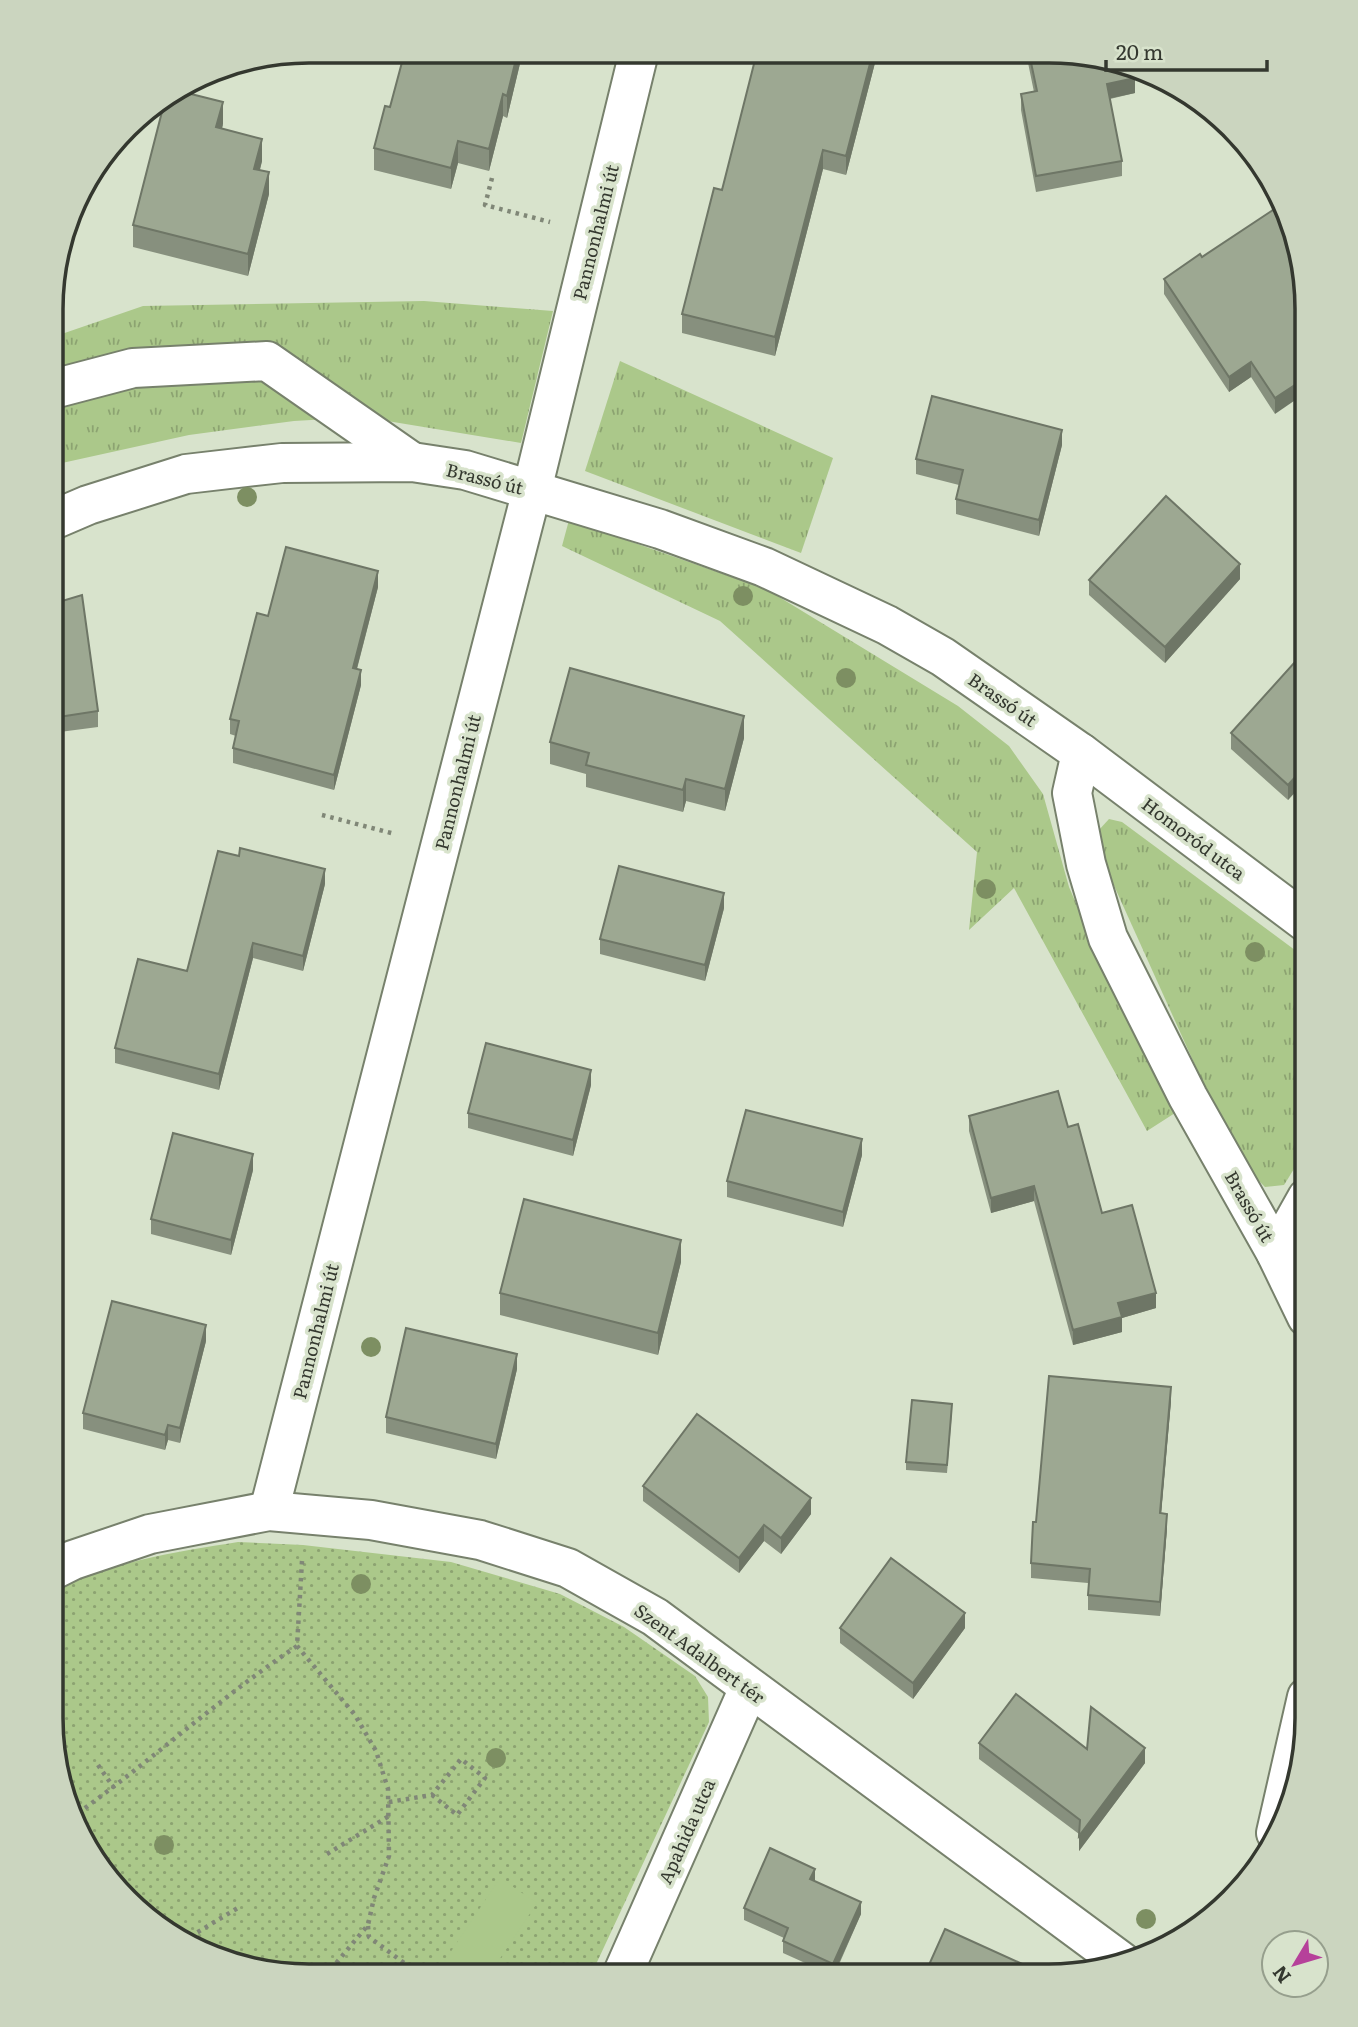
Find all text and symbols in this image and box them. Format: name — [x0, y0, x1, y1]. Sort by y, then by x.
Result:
scale bar — [1106, 28, 1267, 72]
text: 20 m — [1116, 35, 1163, 66]
street label: Pannonhalmi út — [565, 161, 625, 303]
street label: Brassó út — [444, 455, 527, 501]
street label: Brassó út — [963, 665, 1043, 733]
street label: Pannonhalmi út — [427, 711, 487, 853]
street label: Homoród utca — [1137, 790, 1252, 886]
street label: Brassó út — [1219, 1165, 1282, 1247]
street label: Pannonhalmi út — [285, 1260, 345, 1402]
street label: Szent Adalbert tér — [629, 1596, 771, 1710]
street label: Apahida utca — [651, 1774, 721, 1888]
north arrow — [1260, 1929, 1330, 1999]
text: N — [1265, 1960, 1297, 1990]

